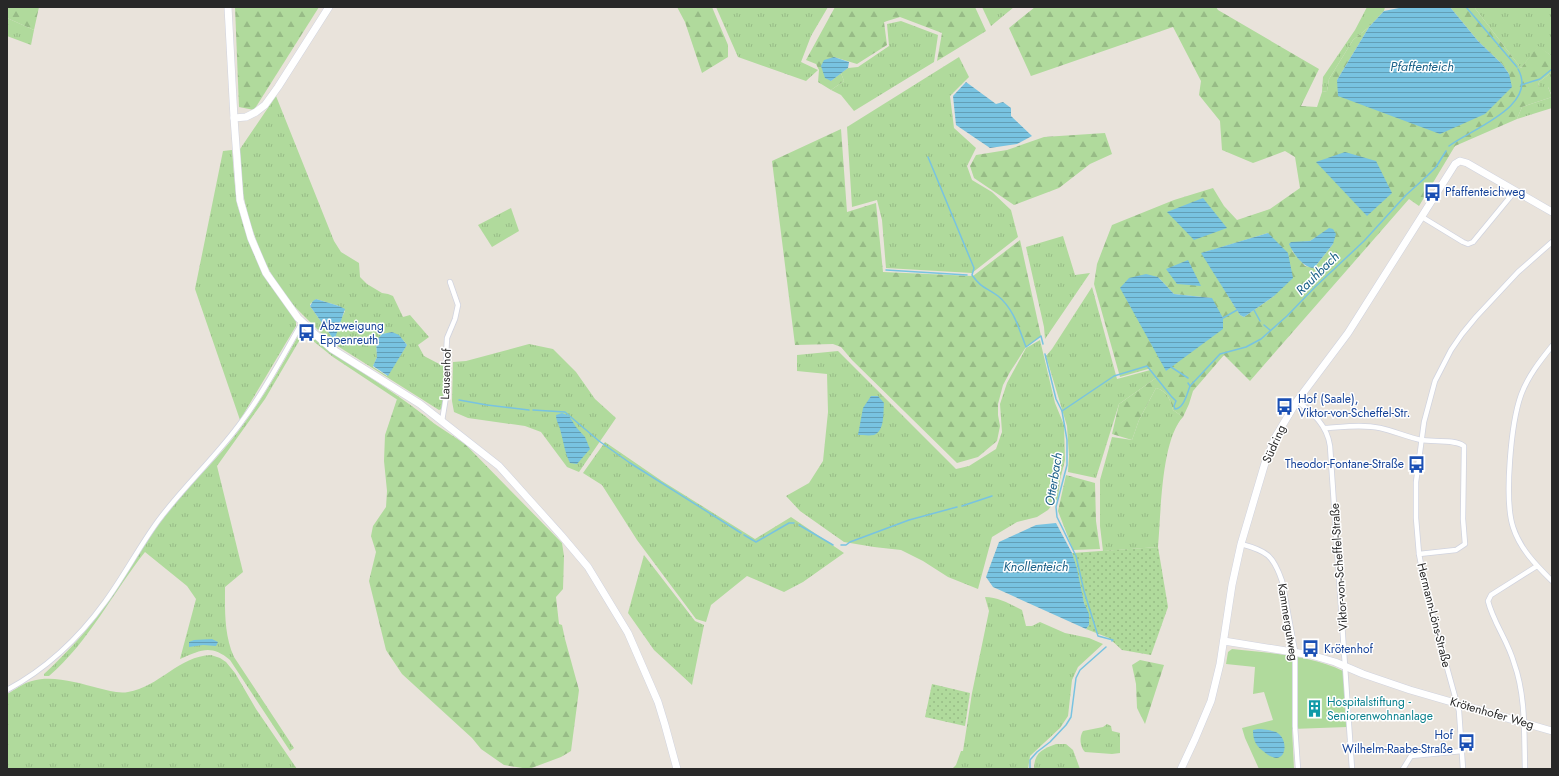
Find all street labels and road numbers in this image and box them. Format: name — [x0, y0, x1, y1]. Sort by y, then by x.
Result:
street label: Lausenhof — [436, 348, 456, 400]
street label: Südring — [1258, 422, 1290, 466]
street label: Viktor-von-Scheffel-Straße — [1326, 502, 1352, 632]
street label: Hermann-Löns-Straße — [1412, 561, 1456, 669]
street label: Kammergutweg — [1273, 582, 1303, 662]
street label: Krötenhofer Weg — [1448, 692, 1536, 734]

